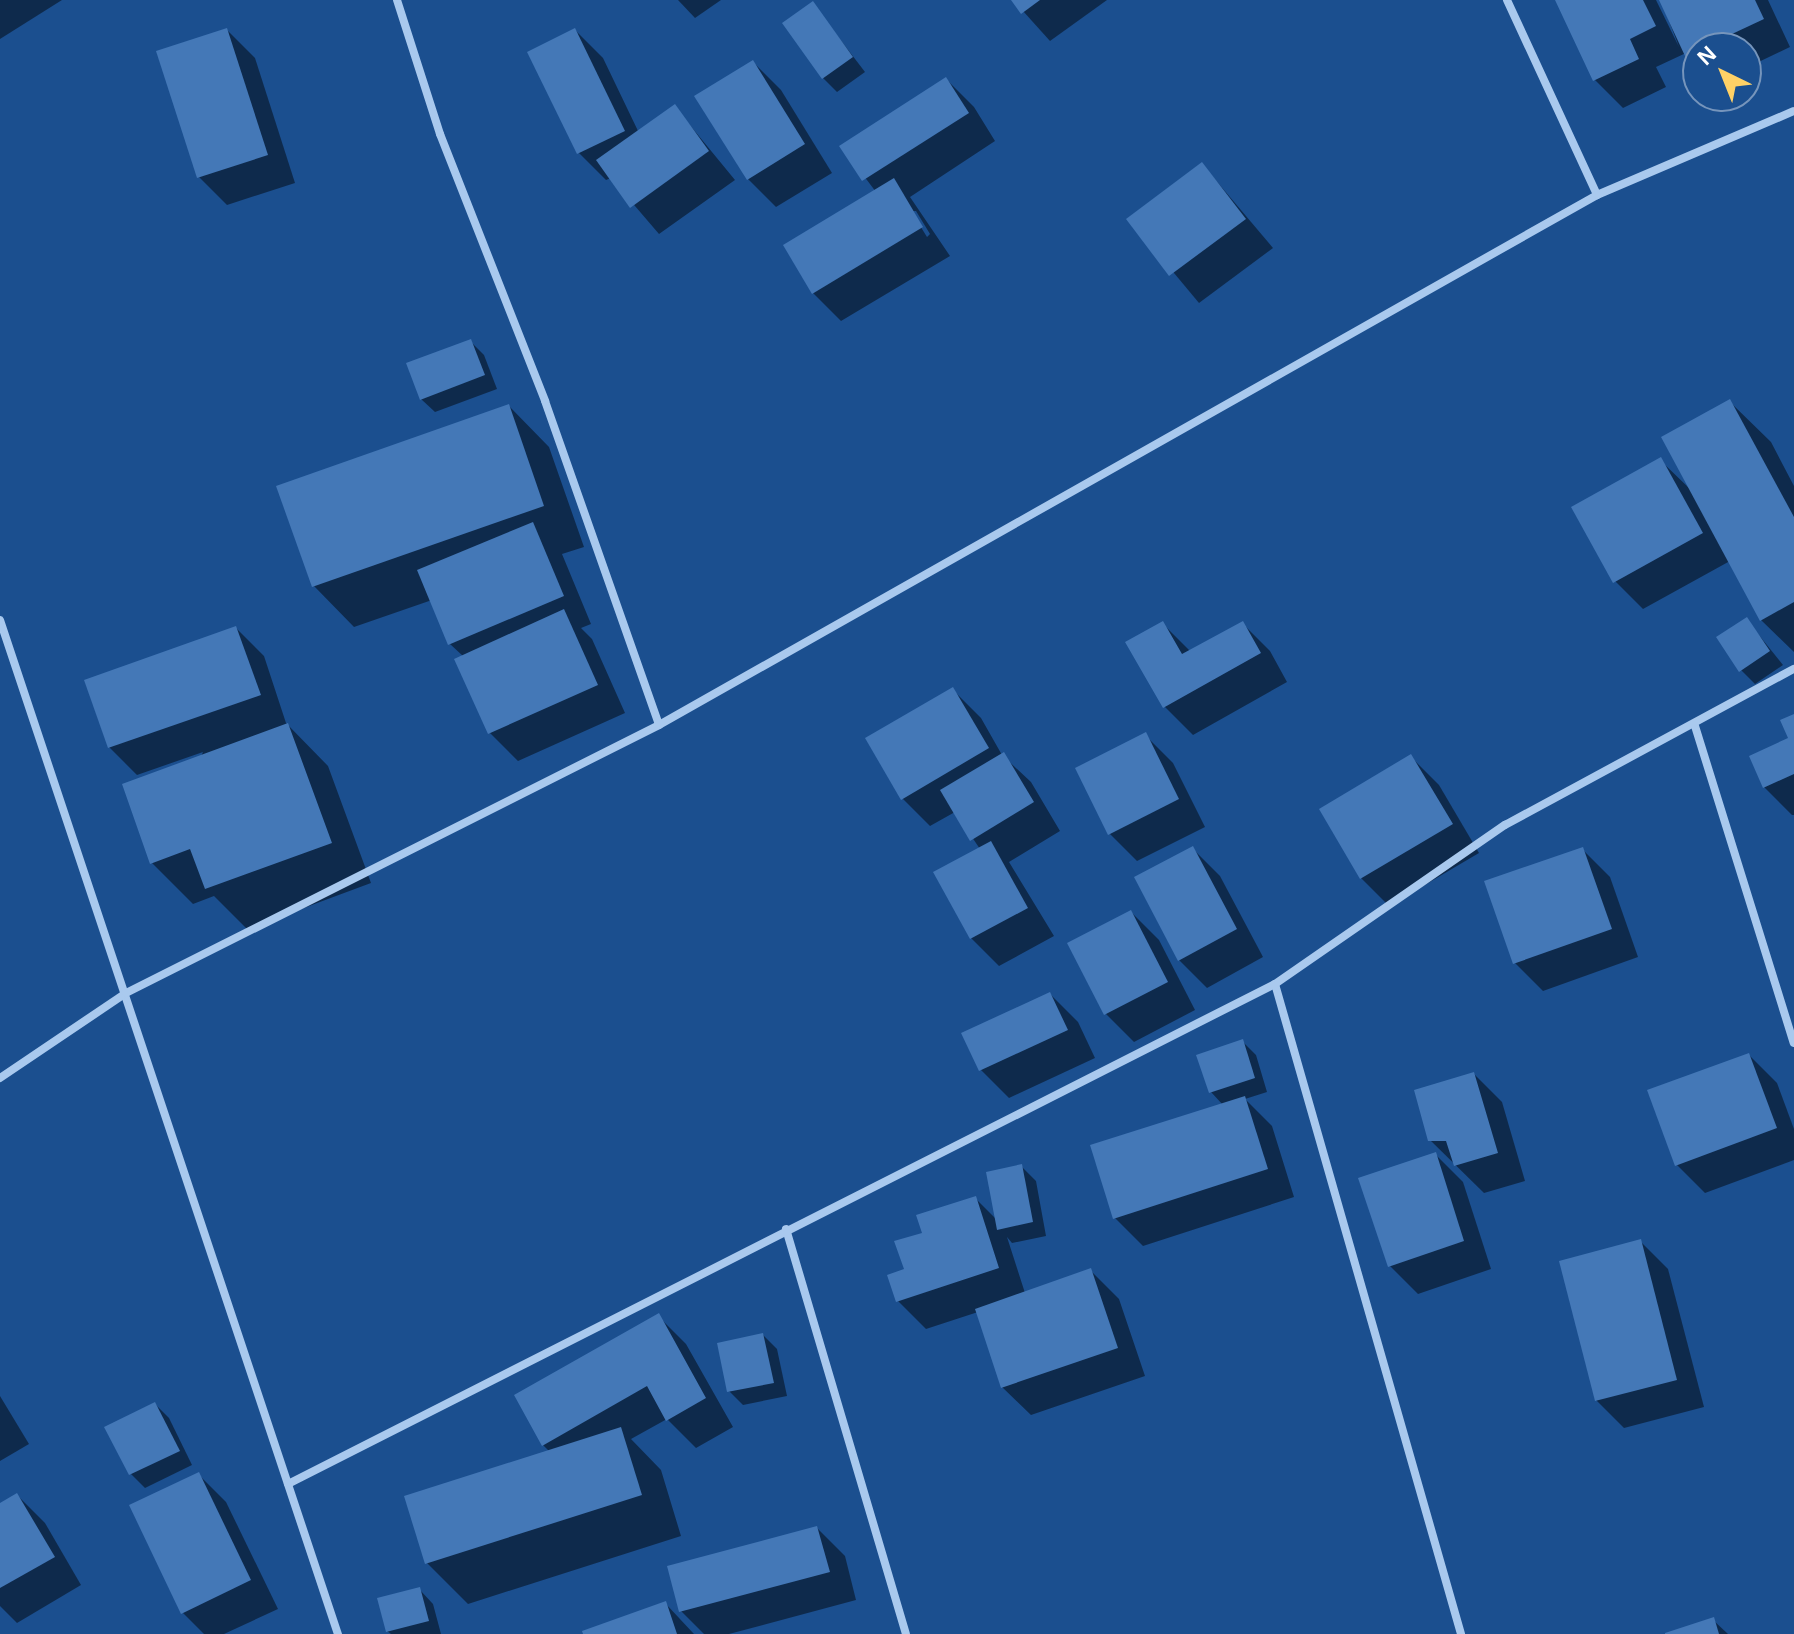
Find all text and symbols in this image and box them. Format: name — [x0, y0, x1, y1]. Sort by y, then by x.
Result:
north arrow — [1682, 32, 1762, 112]
text: N — [1692, 41, 1721, 70]

